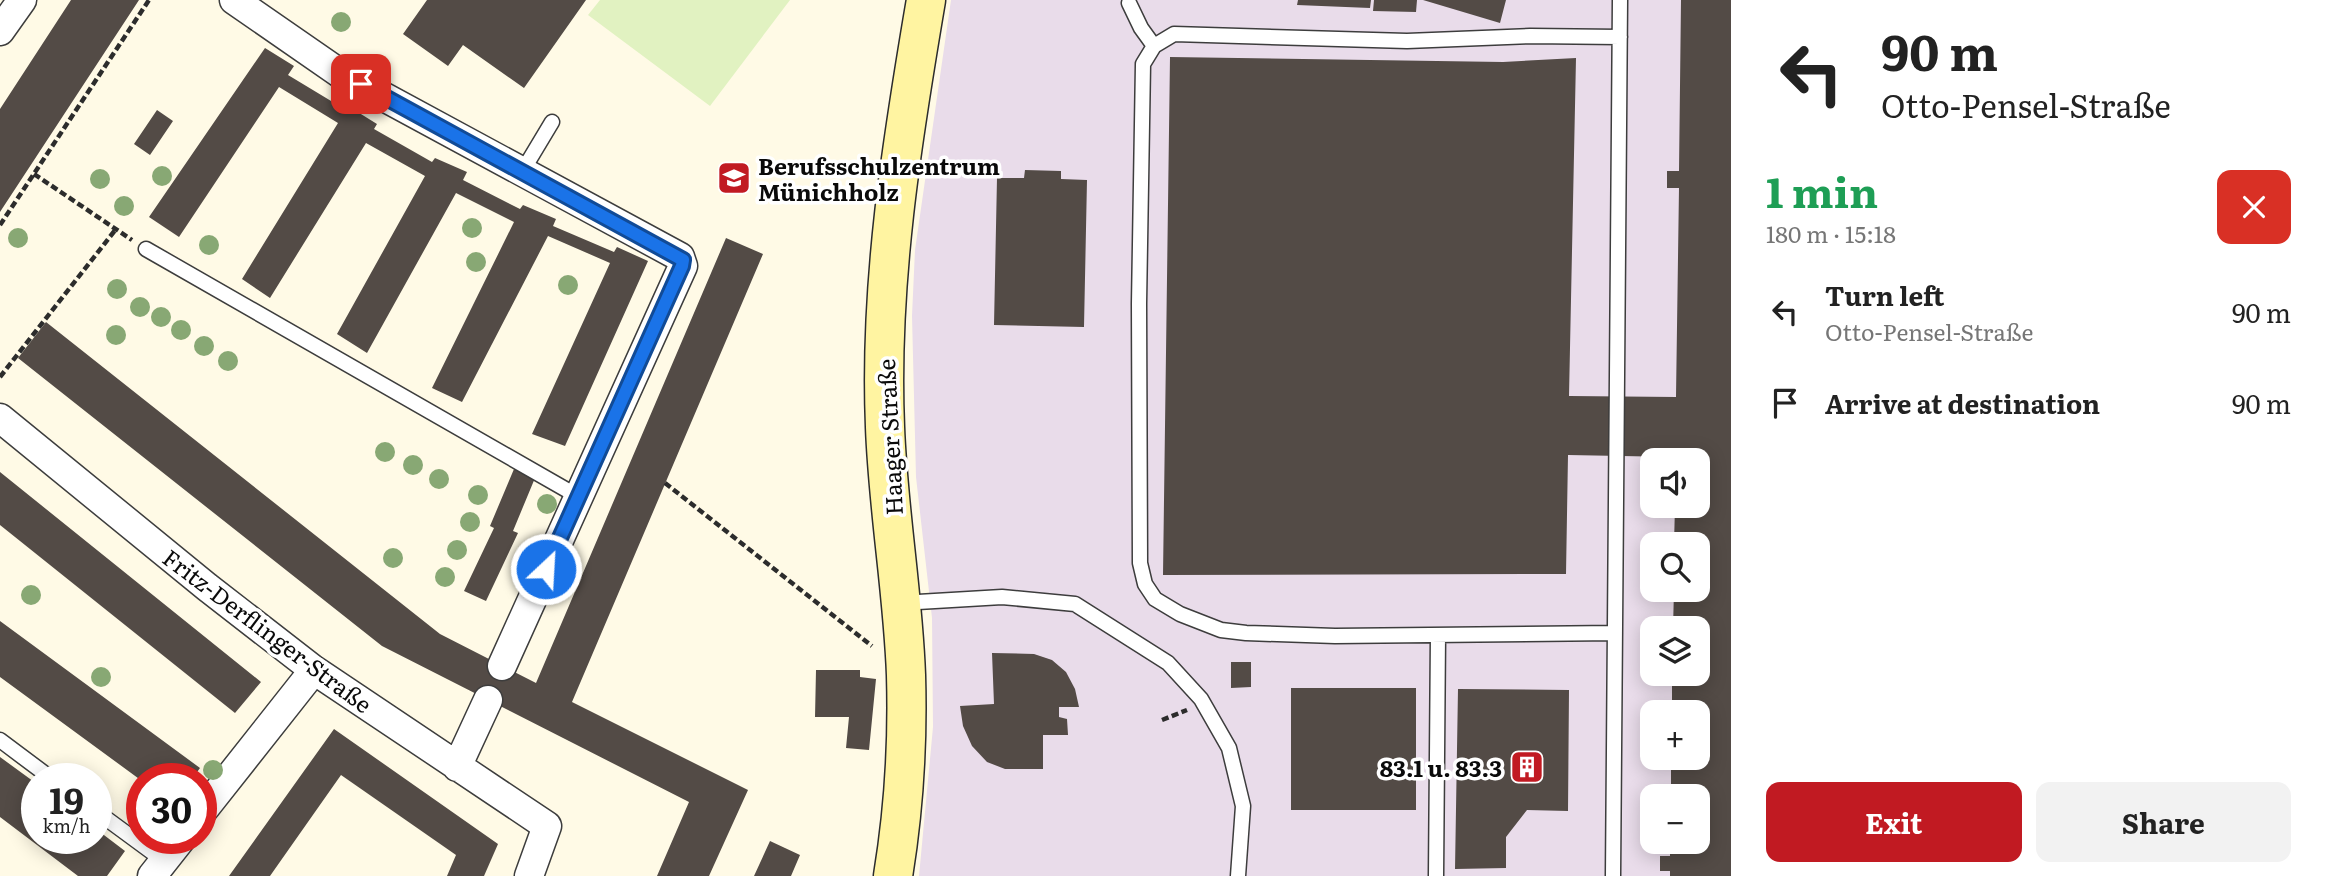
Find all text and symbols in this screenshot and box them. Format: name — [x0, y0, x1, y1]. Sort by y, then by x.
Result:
text: 90 m — [1881, 13, 1998, 86]
icon: left — [1766, 28, 1857, 119]
pin — [331, 54, 391, 114]
icon: arrive — [342, 65, 380, 103]
text: Otto-Pensel-Straße — [1881, 80, 2171, 128]
place label: Berufsschulzentrum Münichholz — [758, 148, 1000, 208]
school or university icon: Berufsschulzentrum Münichholz — [715, 159, 753, 197]
text: 1 min — [1766, 159, 1878, 221]
button: close — [2217, 170, 2291, 244]
text: 180 m · 15:18 — [1766, 216, 1896, 250]
text: Turn left — [1825, 275, 1944, 314]
text: 90 m — [2232, 292, 2291, 331]
icon: left — [1766, 293, 1804, 331]
text: Otto-Pensel-Straße — [1825, 314, 2033, 348]
street label: Haager Straße — [868, 358, 910, 516]
text: Arrive at destination — [1825, 383, 2100, 422]
text: 90 m — [2232, 383, 2291, 422]
icon: arrive — [1766, 384, 1804, 422]
map controls — [1640, 448, 1710, 854]
button: sound — [1640, 448, 1710, 518]
position arrow — [509, 532, 583, 606]
button: search — [1640, 532, 1710, 602]
street label: Fritz-Derflinger-Straße — [156, 540, 380, 720]
button: layers — [1640, 616, 1710, 686]
button: + — [1640, 700, 1710, 770]
building icon: 83.1 u. 83.3 — [1508, 748, 1546, 786]
place label: 83.1 u. 83.3 — [1380, 750, 1502, 784]
speed limit sign: 30 — [126, 763, 217, 854]
text: 19 — [49, 773, 84, 825]
button: Exit — [1766, 782, 2022, 862]
button: Share — [2036, 782, 2291, 862]
button: − — [1640, 784, 1710, 854]
text: km/h — [43, 812, 90, 839]

